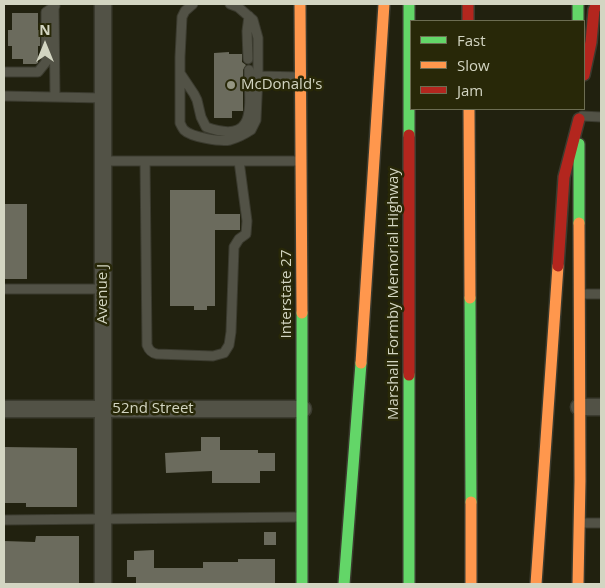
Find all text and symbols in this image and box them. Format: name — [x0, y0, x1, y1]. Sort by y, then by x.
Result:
north arrow — [20, 20, 70, 70]
text: N — [39, 20, 51, 39]
legend — [410, 20, 585, 110]
text: Fast — [457, 30, 486, 50]
text: Slow — [457, 55, 490, 75]
place label: McDonald's — [241, 76, 323, 94]
marker: McDonald's — [225, 79, 237, 91]
text: Jam — [457, 80, 483, 100]
street label: Marshall Formby Memorial Highway — [385, 168, 403, 420]
street label: Interstate 27 — [278, 250, 296, 338]
street label: Avenue J — [94, 264, 112, 324]
street label: 52nd Street — [112, 400, 194, 418]

